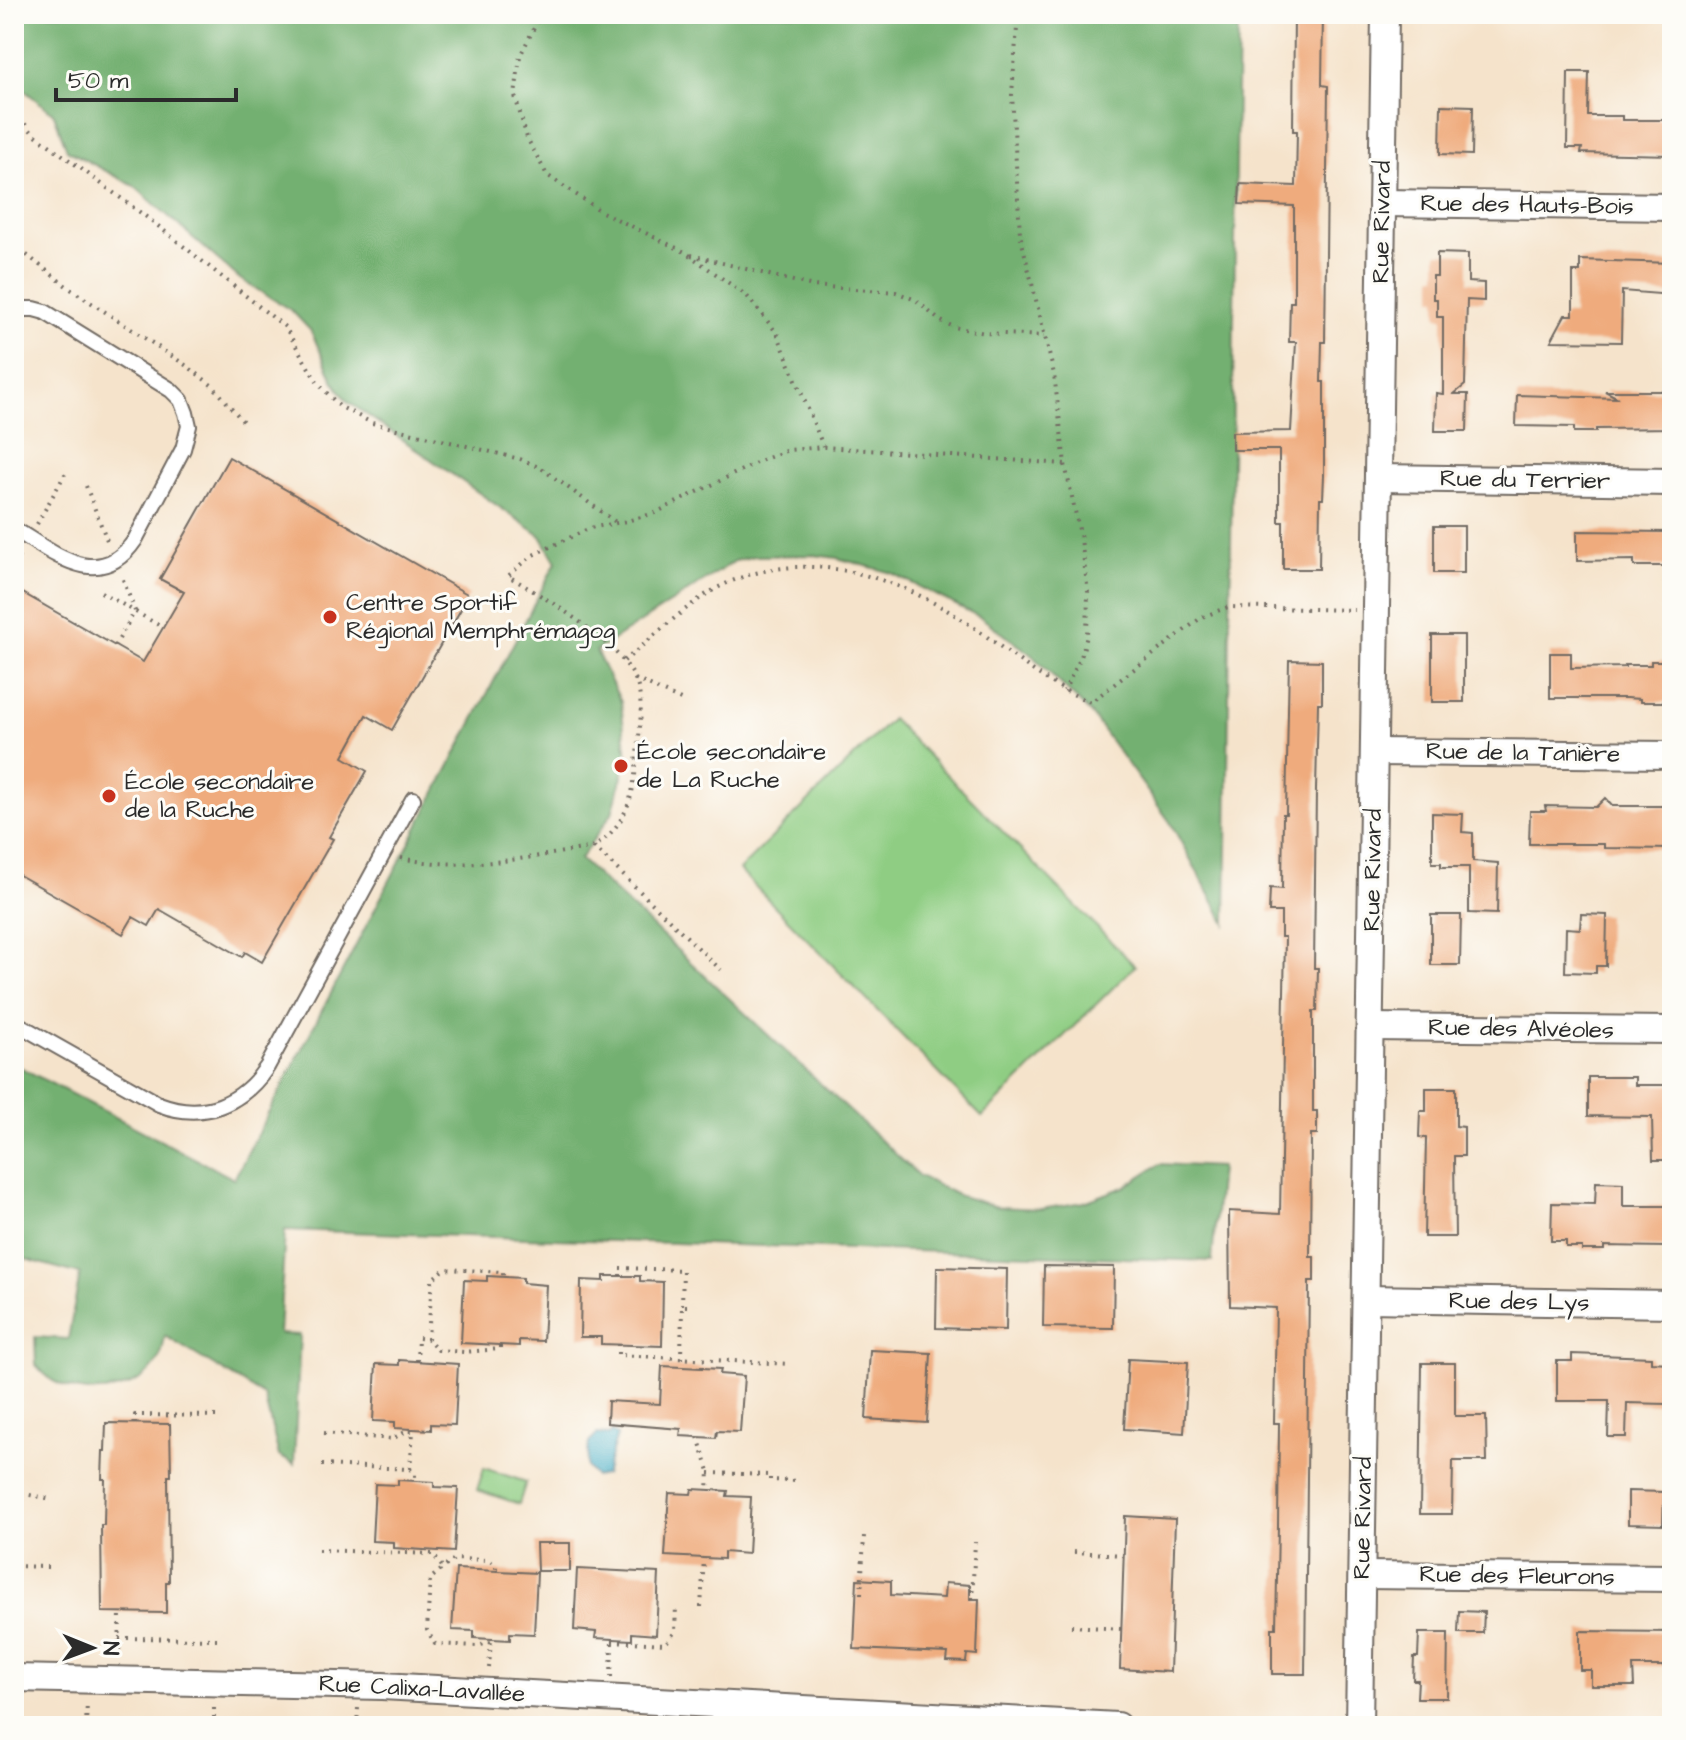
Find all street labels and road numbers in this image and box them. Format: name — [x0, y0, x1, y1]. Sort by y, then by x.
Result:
street label: Rue Rivard — [1364, 160, 1400, 284]
street label: Rue des Hauts-Bois — [1420, 186, 1634, 224]
street label: Rue du Terrier — [1440, 462, 1610, 498]
street label: Rue de la Tanière — [1426, 734, 1620, 772]
street label: Rue Rivard — [1355, 808, 1391, 932]
street label: Rue des Alvéoles — [1428, 1010, 1614, 1048]
street label: Rue des Lys — [1448, 1284, 1590, 1321]
street label: Rue Rivard — [1345, 1456, 1381, 1580]
street label: Rue des Fleurons — [1419, 1557, 1615, 1595]
street label: Rue Calixa-Lavallée — [318, 1667, 526, 1711]

